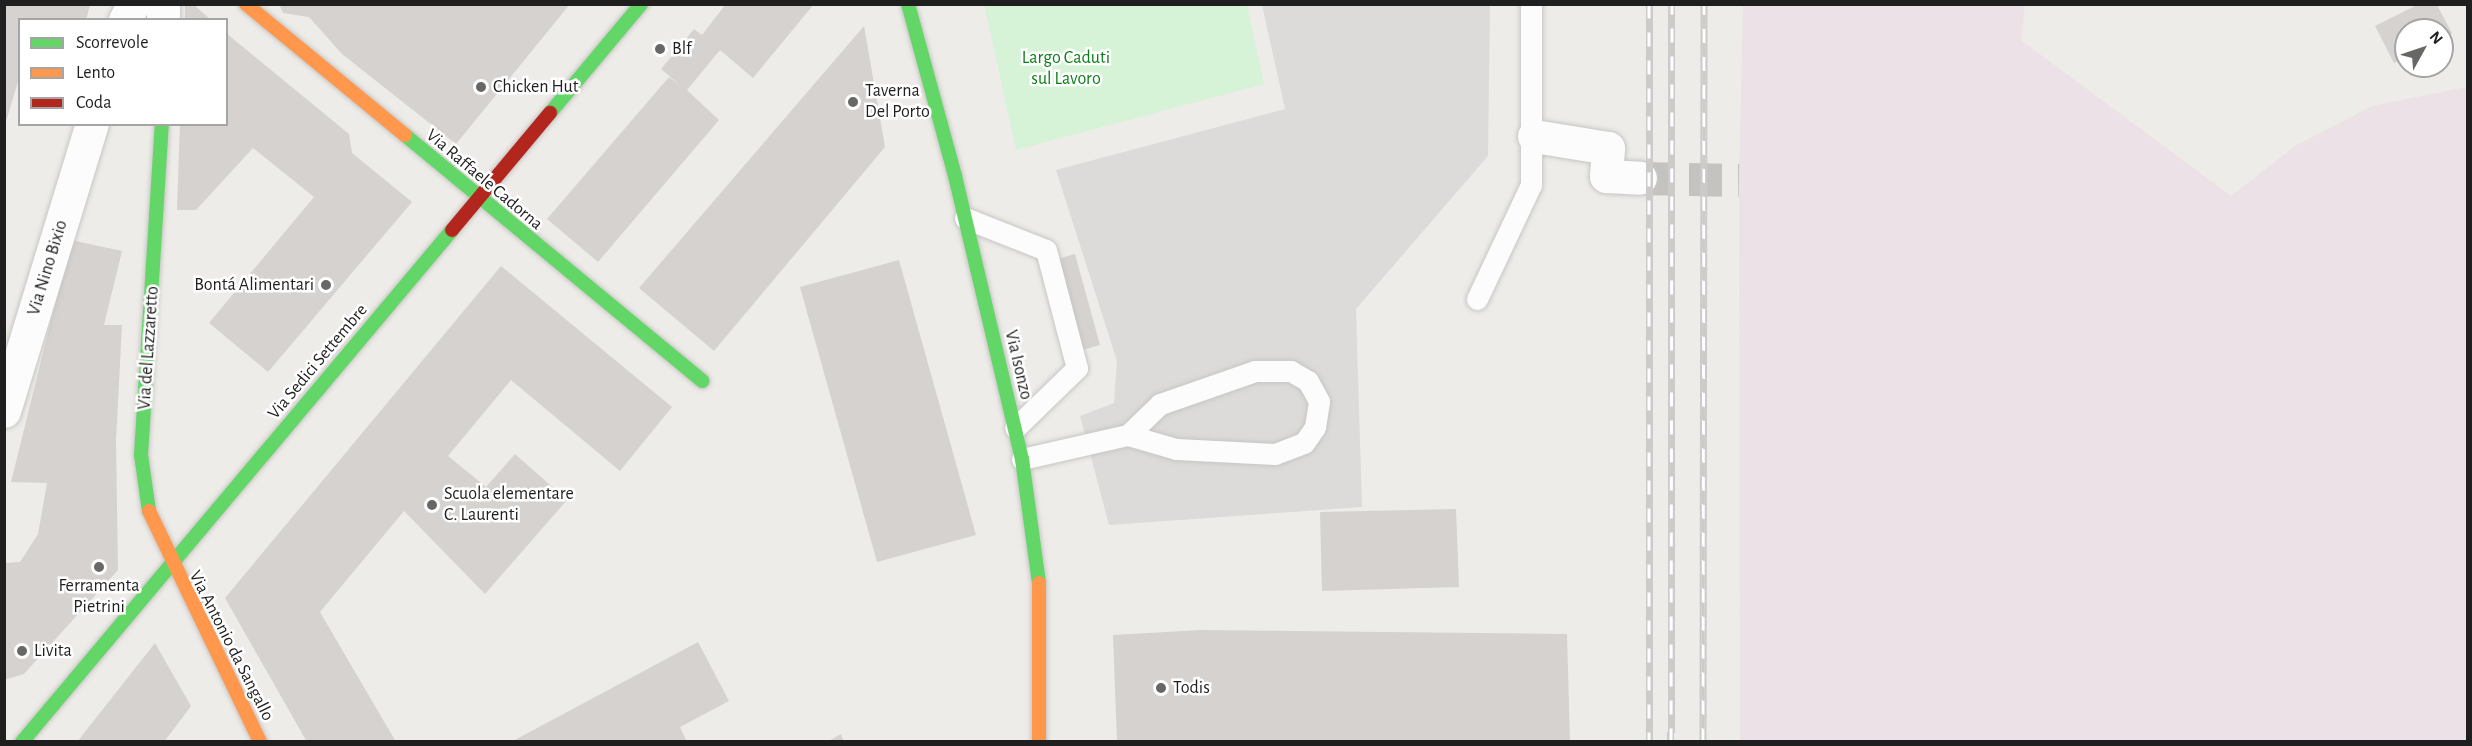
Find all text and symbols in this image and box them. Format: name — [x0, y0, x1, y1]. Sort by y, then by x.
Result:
legend — [18, 18, 228, 126]
north arrow — [2394, 18, 2454, 78]
text: N — [2427, 28, 2446, 47]
text: Scorrevole — [76, 34, 149, 52]
place label: Blf — [672, 38, 692, 60]
marker: Blf — [653, 42, 667, 56]
park label: Largo Caduti sul Lavoro — [1022, 48, 1110, 90]
text: Lento — [76, 64, 115, 82]
place label: Chicken Hut — [493, 76, 579, 98]
marker: Chicken Hut — [474, 80, 488, 94]
place label: Taverna Del Porto — [865, 81, 930, 124]
text: Coda — [76, 94, 111, 112]
marker: Taverna Del Porto — [846, 95, 860, 109]
street label: Via Raffaele Cadorna — [421, 125, 547, 235]
street label: Via Nino Bixio — [23, 218, 73, 318]
place label: Bontá Alimentari — [194, 274, 314, 296]
marker: Bontá Alimentari — [319, 278, 333, 292]
street label: Via del Lazzaretto — [134, 286, 164, 410]
street label: Via Sedici Settembre — [264, 300, 372, 424]
street label: Via Isonzo — [1000, 328, 1036, 402]
place label: Scuola elementare C. Laurenti — [444, 484, 574, 526]
marker: Scuola elementare C. Laurenti — [425, 498, 439, 512]
marker: Ferramenta Pietrini — [92, 560, 106, 574]
street label: Via Antonio da Sangallo — [184, 567, 278, 725]
place label: Ferramenta Pietrini — [58, 576, 140, 618]
place label: Livita — [34, 640, 72, 662]
marker: Livita — [15, 644, 29, 658]
place label: Todis — [1173, 677, 1210, 699]
marker: Todis — [1154, 681, 1168, 695]

